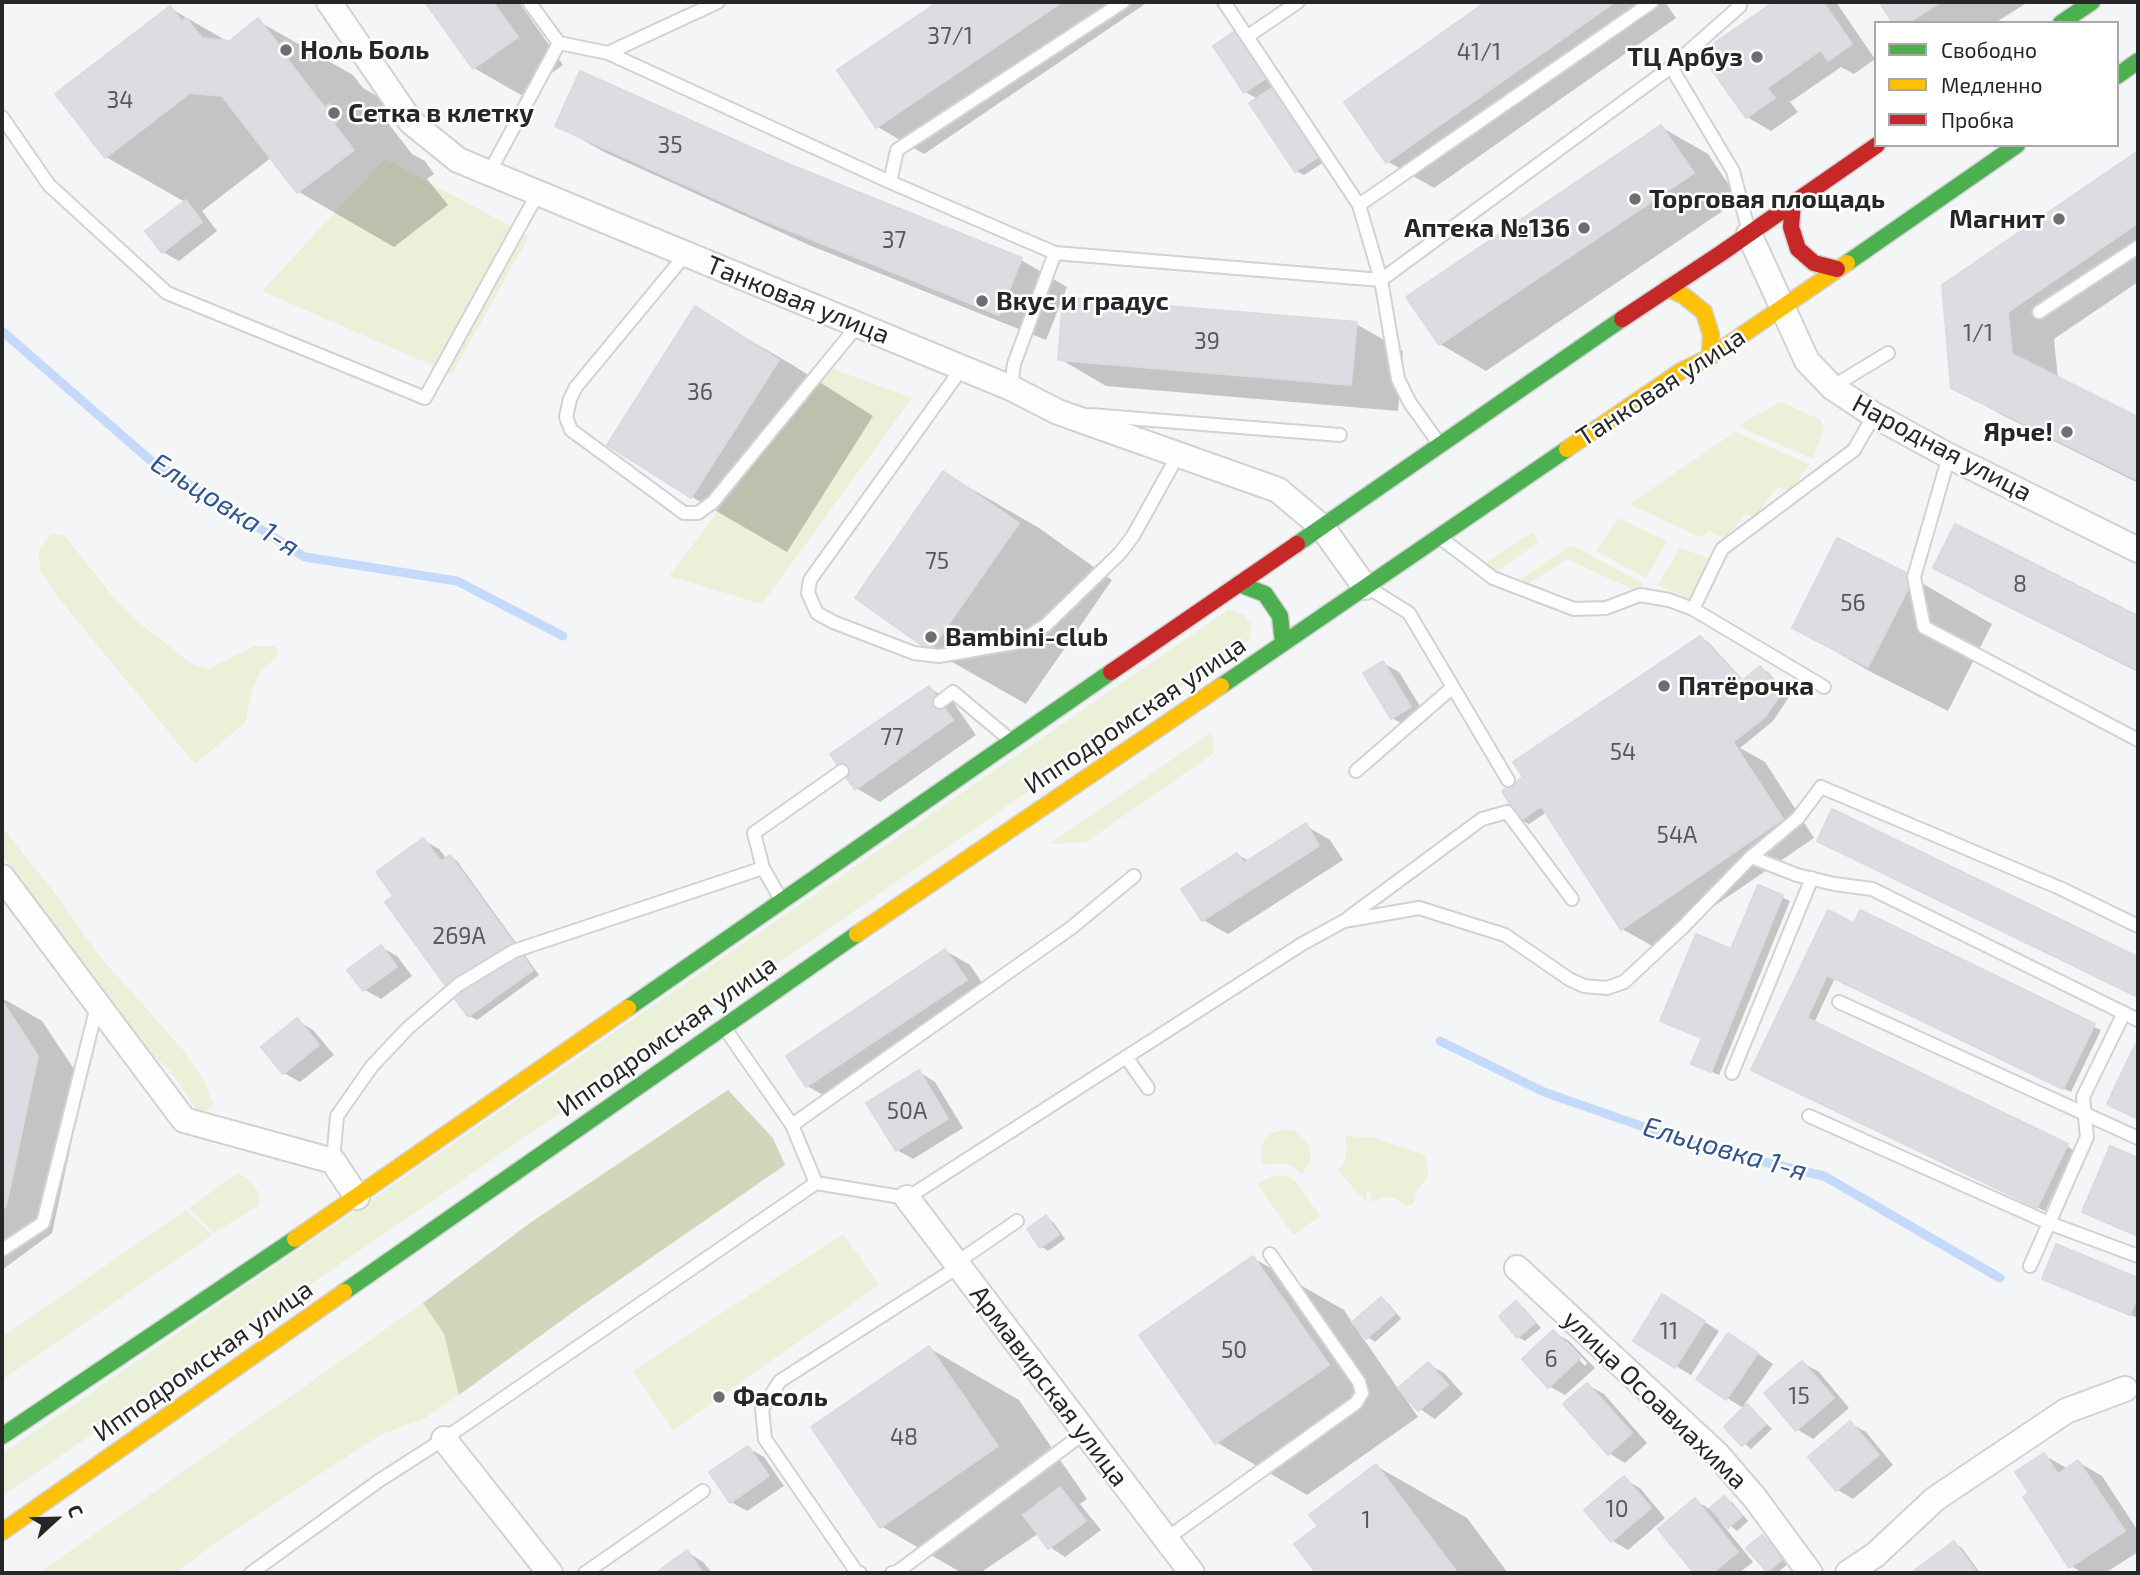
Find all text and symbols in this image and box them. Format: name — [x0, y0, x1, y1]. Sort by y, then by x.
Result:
legend — [1874, 21, 2119, 147]
house number: 37/1 — [927, 22, 973, 50]
place label: Ноль Боль — [300, 34, 429, 66]
text: Свободно — [1941, 37, 2037, 62]
house number: 41/1 — [1457, 38, 1501, 66]
place label: ТЦ Арбуз — [1627, 41, 1743, 73]
marker: Ноль Боль — [278, 42, 294, 58]
marker: ТЦ Арбуз — [1749, 49, 1765, 65]
text: Медленно — [1941, 72, 2043, 97]
house number: 34 — [107, 86, 133, 114]
place label: Сетка в клетку — [348, 97, 534, 129]
marker: Сетка в клетку — [326, 105, 342, 121]
text: Пробка — [1941, 107, 2014, 132]
house number: 35 — [657, 131, 683, 159]
place label: Торговая площадь — [1649, 183, 1885, 215]
marker: Торговая площадь — [1627, 191, 1643, 207]
place label: Магнит — [1949, 203, 2045, 235]
marker: Магнит — [2051, 211, 2067, 227]
place label: Аптека №136 — [1404, 212, 1570, 244]
marker: Аптека №136 — [1576, 220, 1592, 236]
house number: 37 — [882, 226, 906, 254]
street label: Танковая улица — [702, 249, 894, 351]
place label: Вкус и градус — [996, 285, 1169, 317]
marker: Вкус и градус — [974, 293, 990, 309]
house number: 1/1 — [1963, 319, 1993, 347]
street label: Танковая улица — [1571, 321, 1751, 453]
house number: 39 — [1194, 327, 1220, 355]
house number: 36 — [687, 378, 713, 406]
street label: Народная улица — [1847, 388, 2037, 508]
place label: Ярче! — [1983, 416, 2053, 448]
marker: Ярче! — [2059, 424, 2075, 440]
water label: Ельцовка 1-я — [144, 446, 306, 564]
house number: 75 — [925, 547, 949, 575]
house number: 8 — [2013, 570, 2027, 598]
house number: 56 — [1840, 589, 1866, 617]
place label: Bambini-club — [945, 621, 1108, 653]
marker: Bambini-club — [923, 629, 939, 645]
street label: Ипподромская улица — [1018, 629, 1252, 801]
place label: Пятёрочка — [1678, 670, 1814, 702]
marker: Пятёрочка — [1656, 678, 1672, 694]
house number: 77 — [880, 723, 904, 751]
house number: 54 — [1610, 738, 1636, 766]
house number: 54А — [1657, 821, 1697, 849]
house number: 269А — [432, 922, 486, 950]
street label: Ипподромская улица — [551, 948, 783, 1124]
house number: 50А — [887, 1097, 927, 1125]
water label: Ельцовка 1-я — [1639, 1110, 1811, 1188]
street label: Ипподромская улица — [87, 1273, 319, 1449]
street label: Армавирская улица — [963, 1279, 1135, 1493]
street label: улица Осоавиахима — [1556, 1304, 1754, 1496]
house number: 11 — [1660, 1317, 1678, 1345]
house number: 50 — [1221, 1336, 1247, 1364]
house number: 6 — [1544, 1345, 1558, 1373]
place label: Фасоль — [733, 1381, 828, 1413]
house number: 15 — [1788, 1382, 1810, 1410]
marker: Фасоль — [711, 1389, 727, 1405]
house number: 48 — [890, 1423, 918, 1451]
north arrow — [21, 1484, 91, 1554]
house number: 10 — [1605, 1495, 1629, 1523]
text: С — [63, 1501, 89, 1520]
house number: 1 — [1361, 1506, 1371, 1534]

